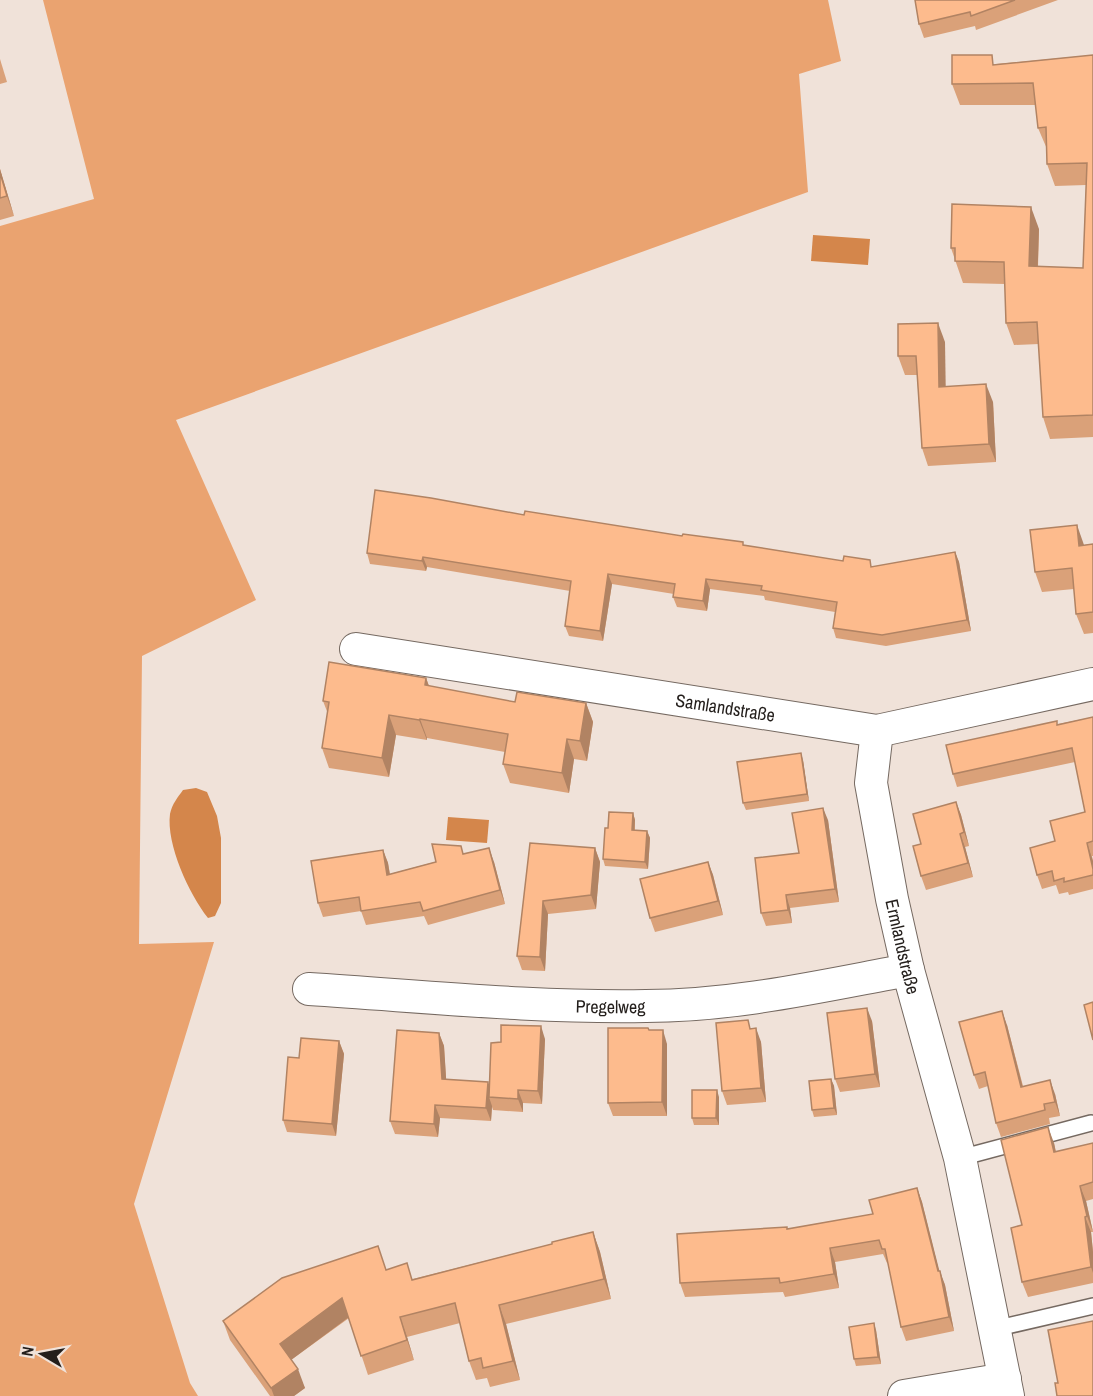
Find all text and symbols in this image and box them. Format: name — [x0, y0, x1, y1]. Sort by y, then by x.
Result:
street label: Samlandstraße — [674, 687, 777, 727]
street label: Ermlandstraße — [880, 897, 927, 997]
street label: Pregelweg — [575, 993, 646, 1019]
north arrow — [12, 1324, 72, 1384]
text: N — [16, 1345, 39, 1358]

